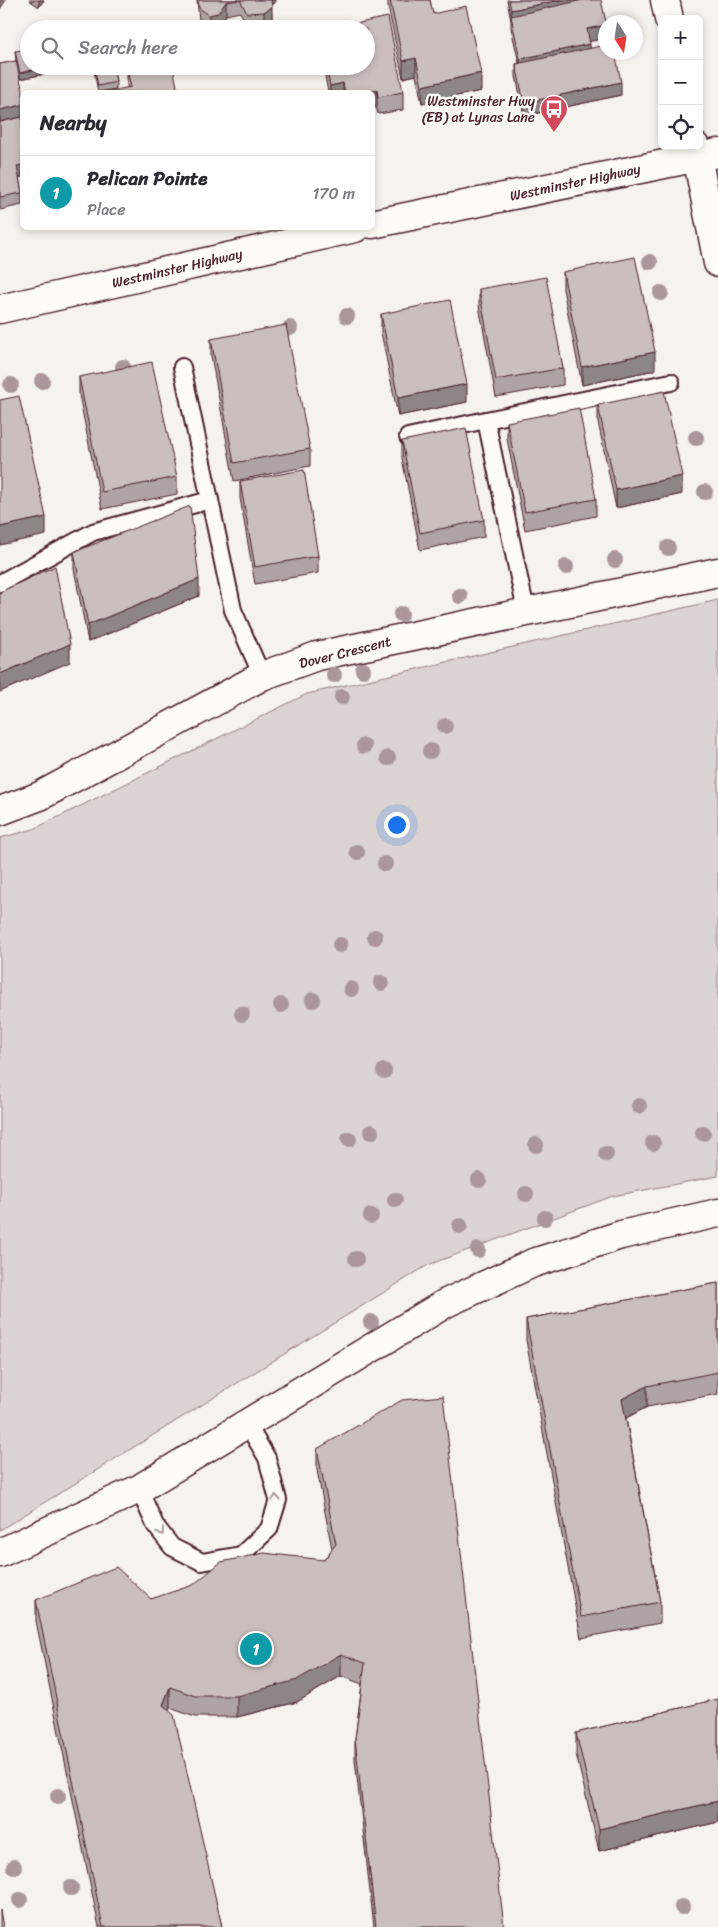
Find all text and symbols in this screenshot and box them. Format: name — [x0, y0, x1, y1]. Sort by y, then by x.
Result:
north arrow — [598, 15, 643, 60]
map controls — [658, 15, 703, 150]
button: + — [658, 15, 703, 60]
search box — [20, 20, 375, 75]
text: Search here — [78, 31, 178, 64]
icon: search — [38, 34, 66, 62]
button: − — [658, 60, 703, 105]
place label: Westminster Hwy (EB) at Lynas Lane — [421, 89, 536, 130]
bus stop icon: Westminster Hwy (EB) at Lynas Lane — [539, 94, 569, 133]
text: Nearby — [40, 104, 106, 142]
button: locate — [658, 105, 703, 150]
street label: Westminster Highway — [507, 156, 643, 209]
text: Pelican Pointe — [87, 162, 207, 195]
text: 1 — [53, 179, 59, 208]
text: 170 m — [312, 179, 355, 208]
text: Place — [87, 195, 126, 224]
street label: Westminster Highway — [109, 241, 245, 296]
street label: Dover Crescent — [296, 629, 394, 676]
your location — [384, 812, 410, 838]
one-way arrow — [270, 1494, 281, 1502]
one-way arrow — [155, 1526, 163, 1535]
pin: 1 — [240, 1630, 272, 1668]

